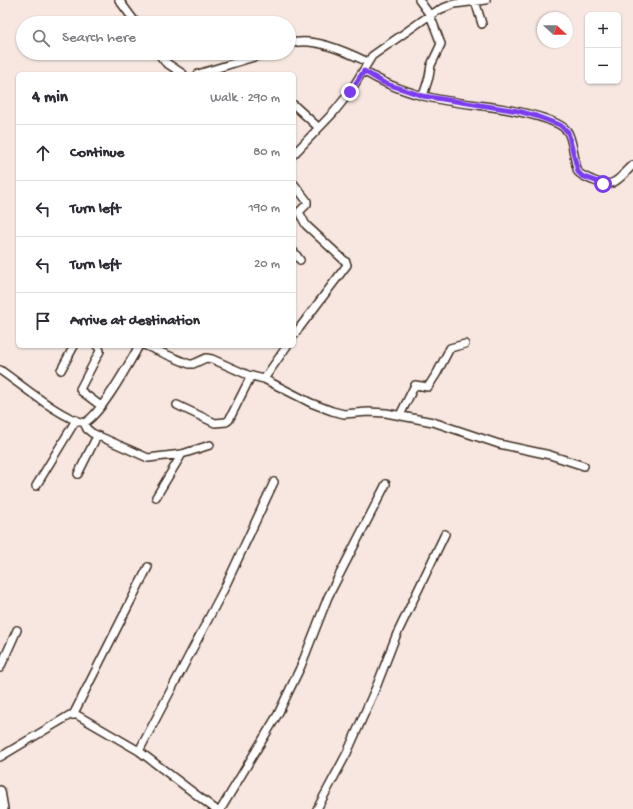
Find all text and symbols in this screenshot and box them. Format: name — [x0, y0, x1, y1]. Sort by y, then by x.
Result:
north arrow — [537, 12, 573, 48]
map controls — [585, 12, 621, 84]
button: + — [585, 12, 621, 48]
search box — [16, 16, 296, 60]
icon: search — [30, 27, 52, 49]
text: Search here — [62, 29, 136, 47]
button: − — [585, 48, 621, 84]
route end — [341, 83, 359, 101]
text: 4 min — [32, 88, 68, 108]
text: Walk · 290 m — [210, 91, 280, 106]
icon: ahead — [32, 142, 54, 164]
text: Continue — [70, 144, 124, 162]
text: 80 m — [253, 145, 280, 160]
route start — [594, 175, 612, 193]
icon: left — [32, 198, 54, 220]
text: Turn left — [70, 200, 121, 218]
text: 190 m — [249, 201, 280, 216]
icon: left — [32, 254, 54, 276]
text: Turn left — [70, 256, 121, 274]
text: 20 m — [254, 257, 280, 272]
icon: arrive — [32, 310, 54, 332]
text: Arrive at destination — [70, 312, 200, 330]

